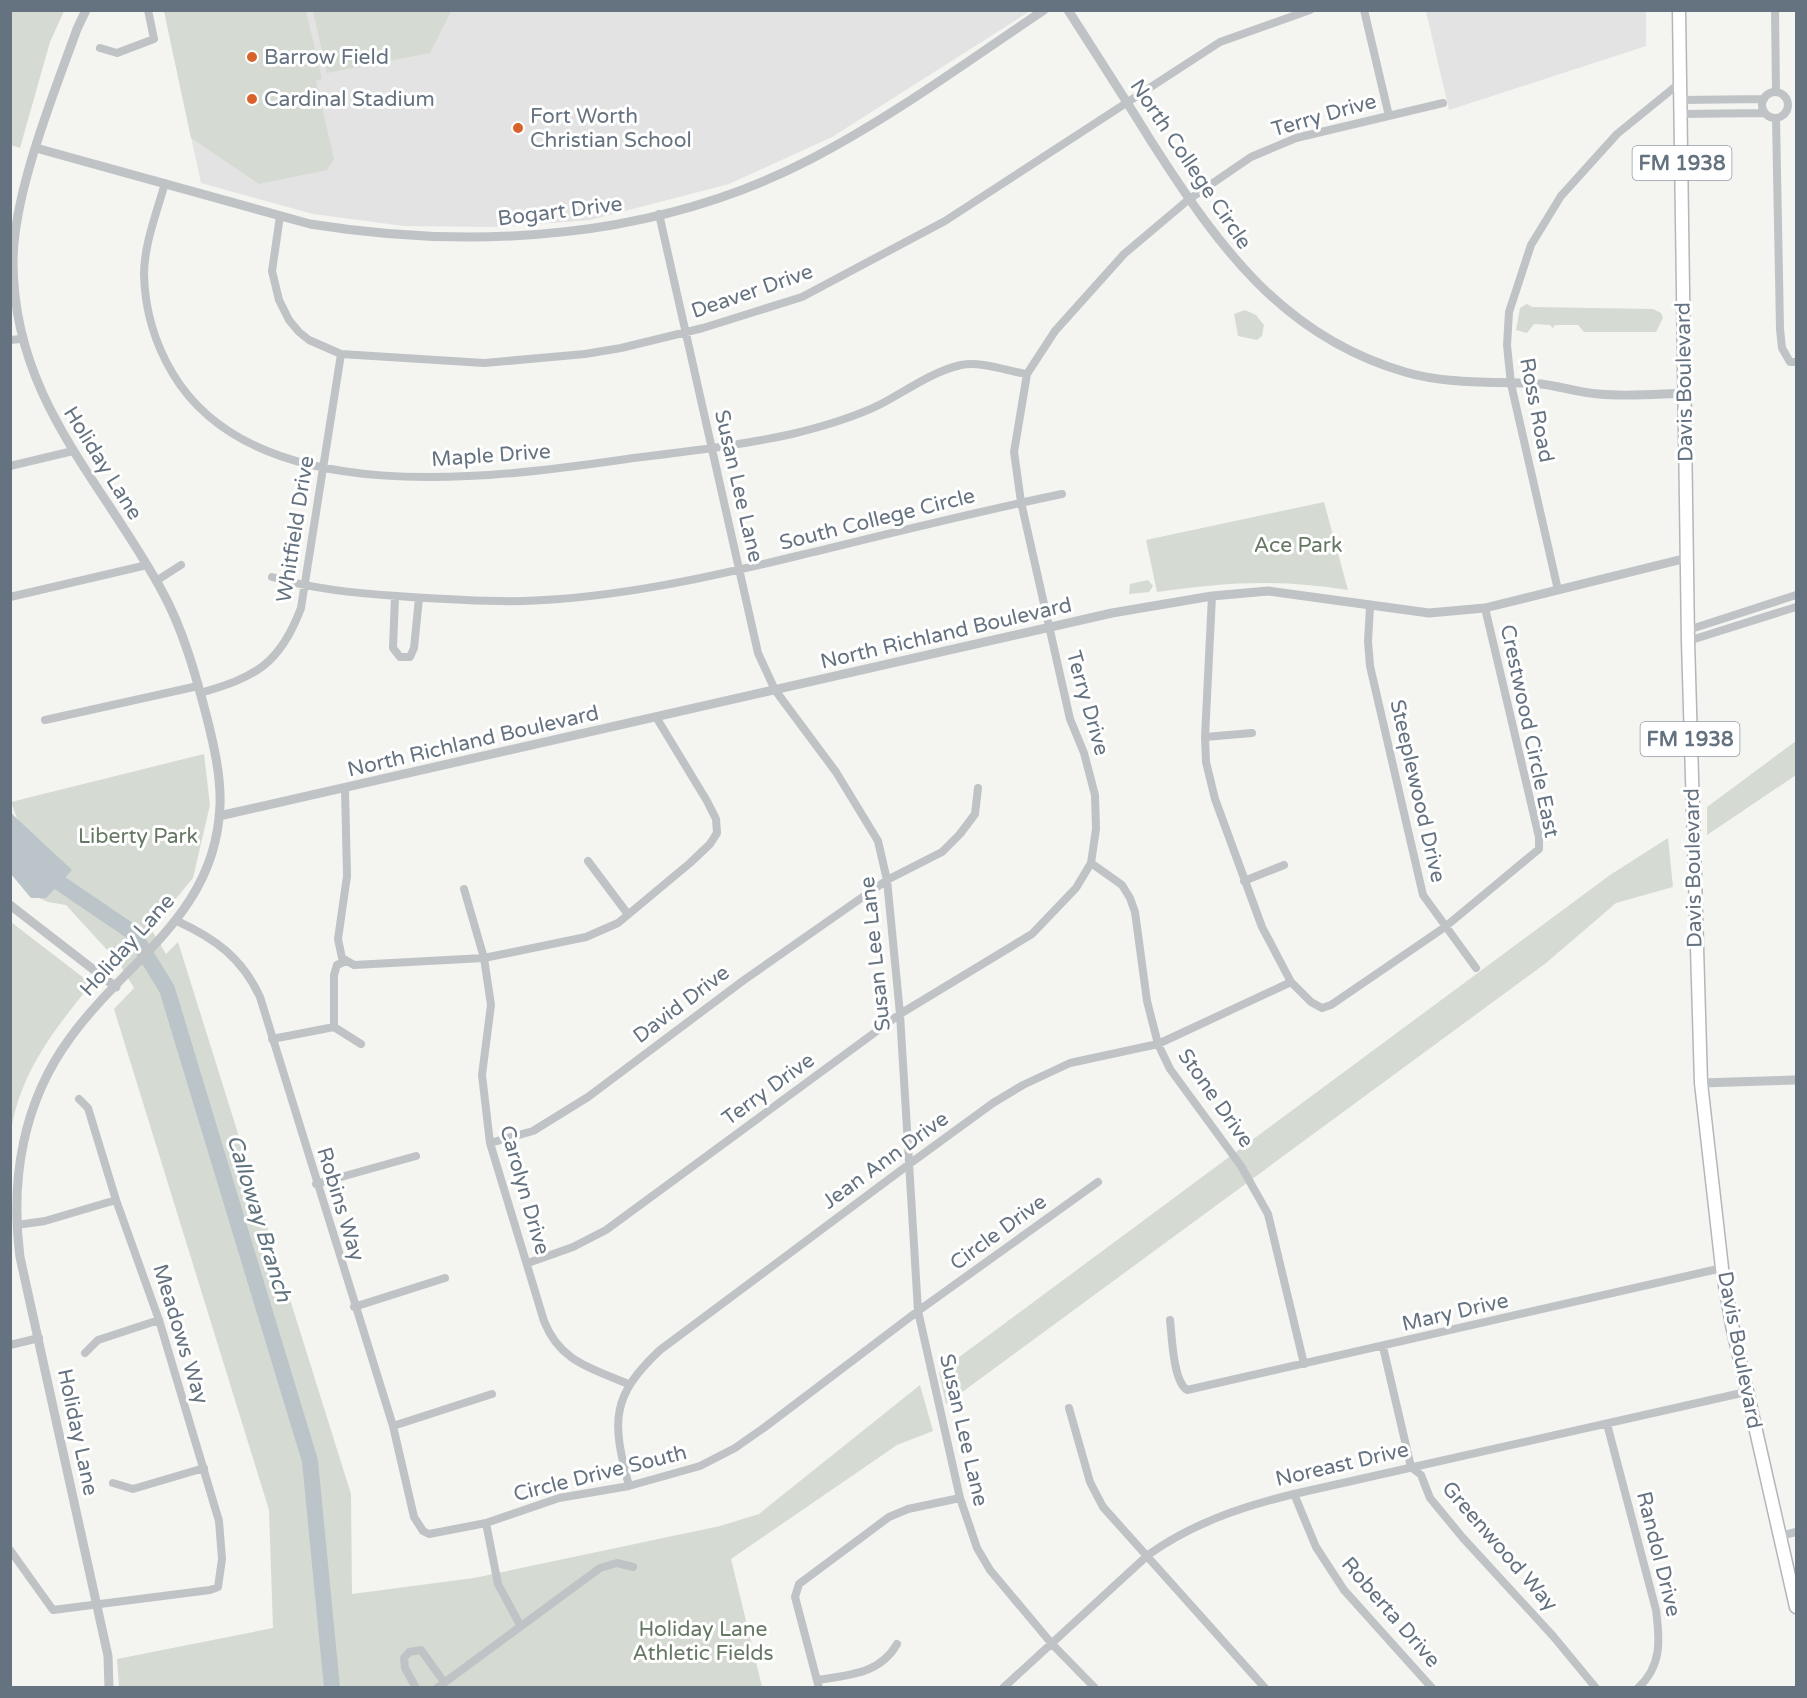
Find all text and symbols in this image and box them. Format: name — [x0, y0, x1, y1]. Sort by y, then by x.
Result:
place label: Barrow Field — [264, 45, 389, 70]
marker: Barrow Field — [245, 50, 259, 64]
street label: North College Circle — [1124, 75, 1257, 254]
place label: Cardinal Stadium — [264, 87, 435, 112]
street label: Terry Drive — [1269, 89, 1380, 142]
marker: Cardinal Stadium — [245, 92, 259, 106]
place label: Fort Worth Christian School — [530, 104, 692, 153]
marker: Fort Worth Christian School — [511, 121, 525, 135]
road number: FM 1938 — [1632, 146, 1732, 180]
street label: Bogart Drive — [496, 191, 624, 232]
street label: Deaver Drive — [688, 259, 816, 324]
street label: Davis Boulevard — [1671, 302, 1698, 462]
street label: Ross Road — [1514, 356, 1559, 465]
street label: Holiday Lane — [58, 402, 147, 525]
street label: Susan Lee Lane — [709, 408, 768, 565]
street label: Maple Drive — [430, 439, 552, 472]
street label: Whitfield Drive — [272, 454, 319, 604]
street label: South College Circle — [777, 483, 978, 556]
park label: Ace Park — [1254, 533, 1342, 558]
street label: North Richland Boulevard — [818, 592, 1074, 675]
street label: Crestwood Circle East — [1495, 622, 1564, 840]
street label: Terry Drive — [1061, 648, 1114, 759]
street label: Steeplewood Drive — [1384, 697, 1451, 885]
street label: North Richland Boulevard — [345, 700, 601, 783]
road number: FM 1938 — [1640, 722, 1740, 756]
street label: Davis Boulevard — [1680, 788, 1707, 948]
park label: Liberty Park — [78, 824, 198, 849]
street label: Susan Lee Lane — [855, 875, 896, 1033]
street label: Holiday Lane — [75, 889, 180, 1002]
street label: David Drive — [628, 960, 734, 1049]
street label: Stone Drive — [1172, 1044, 1259, 1153]
street label: Terry Drive — [717, 1048, 819, 1131]
street label: Jean Ann Drive — [817, 1106, 953, 1215]
street label: Carolyn Drive — [494, 1123, 555, 1258]
water label: Calloway Branch — [221, 1132, 297, 1305]
street label: Robins Way — [311, 1144, 370, 1264]
street label: Circle Drive — [945, 1189, 1051, 1276]
street label: Meadows Way — [147, 1261, 214, 1407]
street label: Davis Boulevard — [1712, 1269, 1767, 1431]
street label: Mary Drive — [1399, 1288, 1511, 1337]
street label: Susan Lee Lane — [934, 1352, 993, 1509]
street label: Holiday Lane — [52, 1366, 103, 1498]
street label: Noreast Drive — [1273, 1437, 1411, 1492]
street label: Circle Drive South — [511, 1440, 689, 1507]
street label: Greenwood Way — [1436, 1476, 1563, 1616]
street label: Randol Drive — [1631, 1489, 1686, 1619]
street label: Roberta Drive — [1336, 1552, 1445, 1673]
park label: Holiday Lane Athletic Fields — [632, 1617, 774, 1666]

